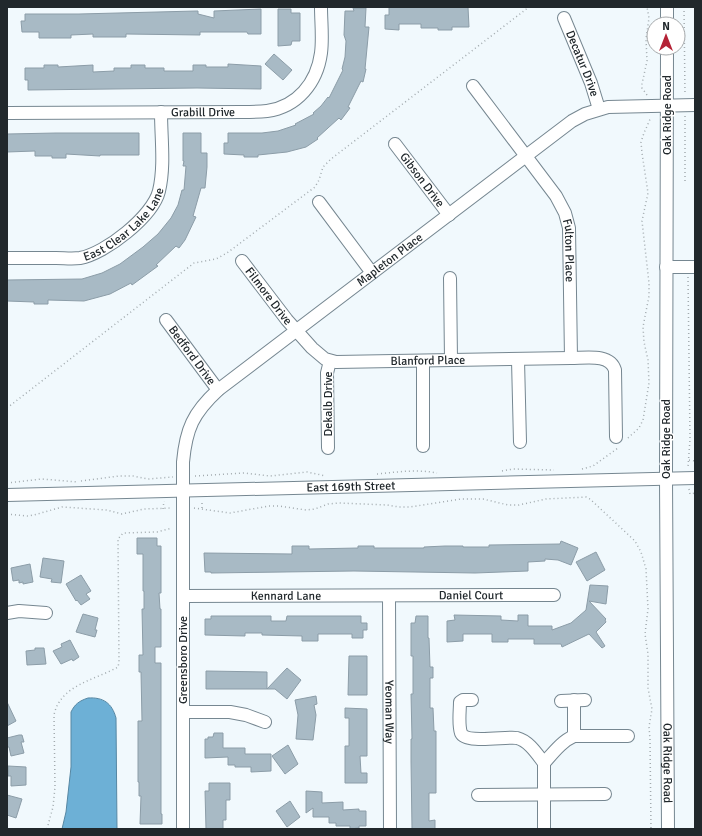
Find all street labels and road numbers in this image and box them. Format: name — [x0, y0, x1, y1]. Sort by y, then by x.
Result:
street label: Decatur Drive — [562, 28, 602, 98]
street label: Oak Ridge Road — [660, 75, 675, 155]
street label: Grabill Drive — [171, 105, 235, 120]
street label: Gibson Drive — [396, 150, 447, 210]
street label: East Clear Lake Lane — [82, 186, 168, 265]
street label: Fulton Place — [559, 217, 577, 282]
street label: Mapleton Place — [354, 230, 426, 290]
street label: Filmore Drive — [242, 264, 295, 328]
street label: Bedford Drive — [165, 323, 219, 388]
street label: Blanford Place — [390, 353, 465, 369]
street label: Dekalb Drive — [321, 371, 336, 437]
street label: Oak Ridge Road — [659, 399, 674, 479]
street label: East 169th Street — [306, 478, 396, 496]
street label: Daniel Court — [439, 588, 503, 603]
street label: Kennard Lane — [251, 589, 321, 604]
street label: Greensboro Drive — [176, 616, 191, 704]
street label: Yeoman Way — [381, 680, 397, 744]
street label: Oak Ridge Road — [659, 723, 675, 803]

